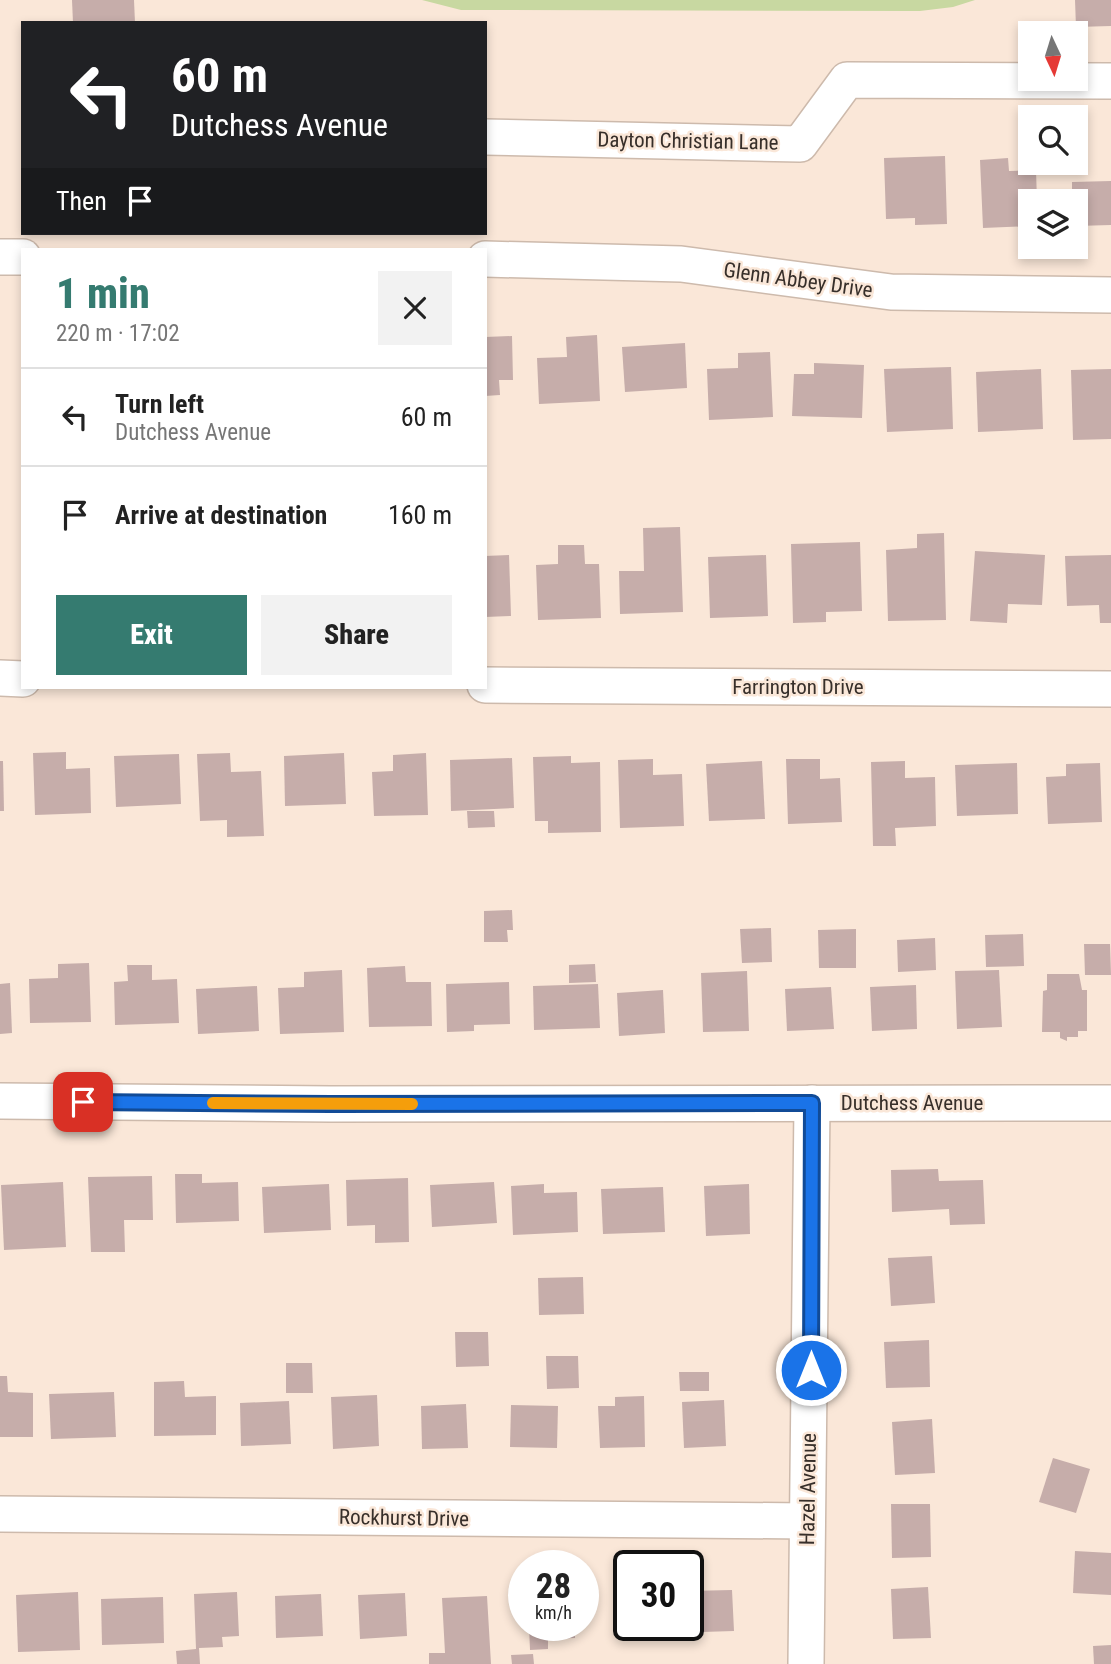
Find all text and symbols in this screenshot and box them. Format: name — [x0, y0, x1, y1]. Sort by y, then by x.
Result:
north arrow — [1018, 21, 1088, 91]
map controls — [1018, 21, 1088, 259]
text: 60 m — [171, 47, 268, 104]
icon: left — [56, 49, 147, 140]
button: search — [1018, 105, 1088, 175]
text: Dutchess Avenue — [171, 106, 388, 144]
street label: Dayton Christian Lane — [597, 127, 779, 155]
icon: arrive — [121, 182, 159, 220]
text: Then — [56, 186, 107, 216]
button: layers — [1018, 189, 1088, 259]
street label: Glenn Abbey Drive — [722, 258, 874, 302]
text: 1 min — [56, 269, 150, 318]
button: close — [378, 271, 452, 345]
text: 220 m · 17:02 — [56, 320, 180, 347]
text: Turn left — [115, 389, 204, 419]
icon: left — [56, 398, 94, 436]
text: 60 m — [401, 402, 452, 432]
text: Dutchess Avenue — [115, 419, 271, 446]
icon: arrive — [56, 496, 94, 534]
text: Arrive at destination — [115, 500, 327, 530]
text: 160 m — [388, 500, 452, 530]
button: Exit — [56, 595, 247, 675]
button: Share — [261, 595, 452, 675]
street label: Farrington Drive — [732, 675, 864, 699]
pin — [53, 1072, 113, 1132]
icon: arrive — [64, 1083, 102, 1121]
street label: Dutchess Avenue — [841, 1091, 983, 1115]
position arrow — [774, 1333, 848, 1407]
street label: Hazel Avenue — [795, 1433, 821, 1545]
street label: Rockhurst Drive — [339, 1505, 469, 1531]
speed limit sign: 30 — [613, 1550, 704, 1641]
text: 28 — [536, 1566, 571, 1607]
text: km/h — [535, 1602, 572, 1623]

